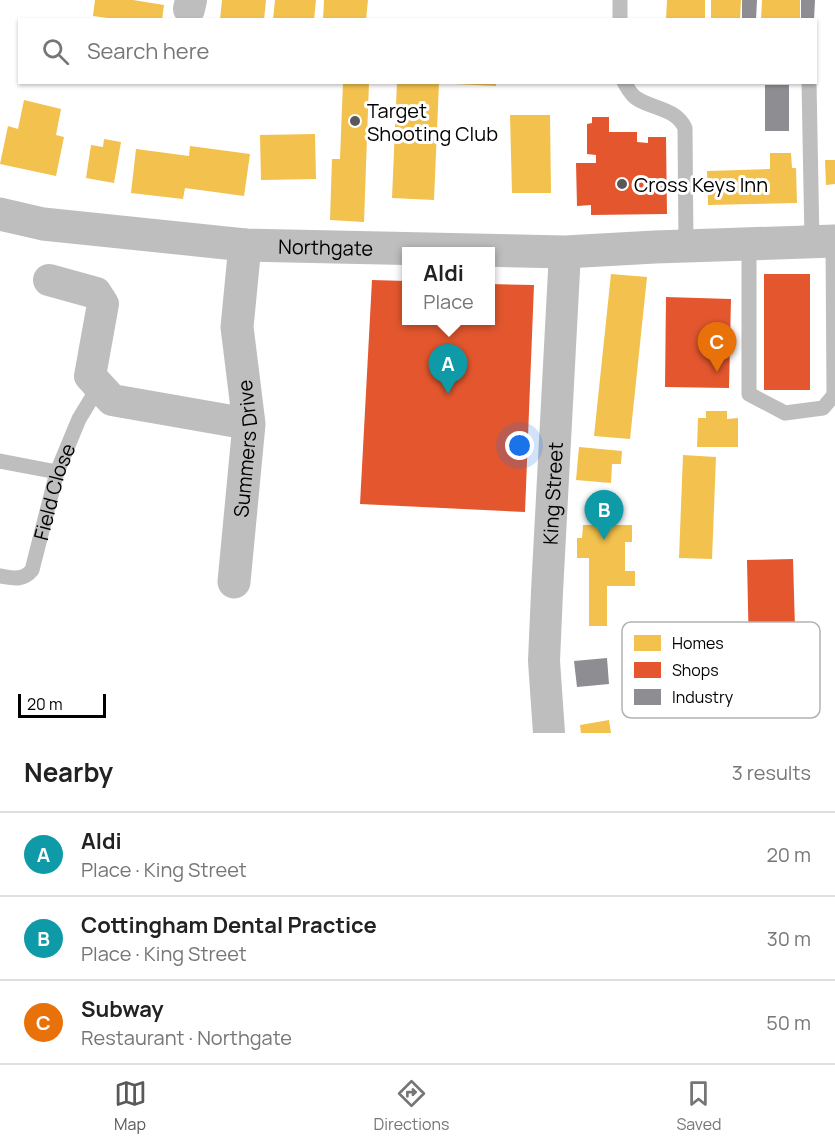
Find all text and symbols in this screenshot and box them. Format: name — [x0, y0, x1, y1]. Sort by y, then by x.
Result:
search box — [18, 18, 817, 84]
icon: search — [39, 35, 72, 68]
text: Search here — [87, 36, 209, 66]
place label: Target Shooting Club — [367, 97, 498, 147]
marker: Target Shooting Club — [348, 114, 362, 128]
place label: Cross Keys Inn — [634, 171, 768, 198]
marker: Cross Keys Inn — [615, 177, 629, 191]
street label: Northgate — [278, 232, 374, 261]
popup — [402, 247, 495, 325]
text: Aldi — [423, 258, 464, 288]
text: Place — [423, 288, 474, 315]
pin: C — [698, 322, 736, 372]
pin: A — [428, 344, 468, 394]
street label: Summers Drive — [227, 378, 263, 519]
your location — [505, 431, 534, 460]
street label: Field Close — [27, 439, 81, 543]
street label: King Street — [536, 441, 568, 546]
pin: B — [584, 490, 624, 540]
legend — [622, 622, 820, 718]
text: Homes — [672, 632, 724, 654]
text: Shops — [672, 659, 719, 681]
text: Industry — [672, 686, 734, 708]
scale bar — [18, 691, 106, 718]
text: 20 m — [27, 693, 63, 715]
text: Nearby — [24, 754, 113, 790]
text: 3 results — [732, 759, 811, 786]
text: Aldi — [81, 826, 122, 856]
text: A — [37, 841, 50, 868]
text: 20 m — [766, 841, 811, 868]
text: Place · King Street — [81, 856, 247, 883]
text: Cottingham Dental Practice — [81, 910, 377, 940]
text: B — [37, 925, 50, 952]
text: 30 m — [767, 925, 811, 952]
text: Place · King Street — [81, 940, 247, 967]
text: Subway — [81, 994, 164, 1024]
text: C — [36, 1009, 51, 1036]
text: 50 m — [766, 1009, 811, 1036]
text: Restaurant · Northgate — [81, 1024, 292, 1051]
tab: Map — [114, 1077, 147, 1135]
tab: Directions — [374, 1077, 449, 1135]
tab: Saved — [676, 1077, 721, 1135]

